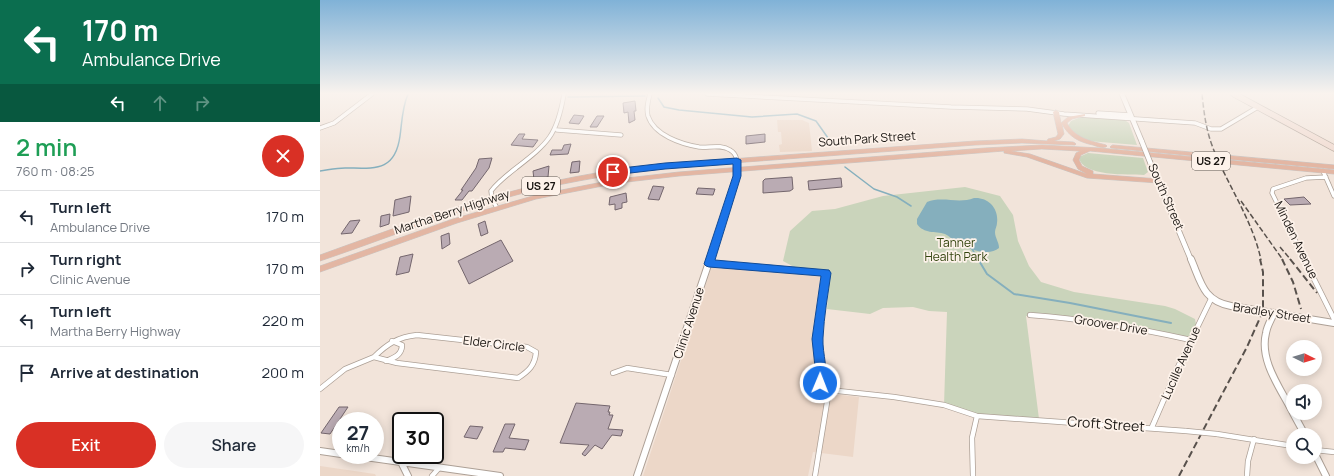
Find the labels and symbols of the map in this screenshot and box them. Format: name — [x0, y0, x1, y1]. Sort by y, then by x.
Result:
street label: South Park Street — [818, 127, 916, 150]
road number: US 27 — [1192, 152, 1230, 170]
pin — [596, 155, 630, 189]
street label: South Street — [1144, 161, 1189, 233]
road number: US 27 — [522, 177, 560, 195]
street label: Martha Berry Highway — [392, 185, 512, 238]
street label: Minden Avenue — [1270, 198, 1323, 281]
park label: Tanner Health Park — [925, 234, 988, 265]
street label: Clinic Avenue — [669, 285, 708, 361]
street label: Bradley Street — [1232, 298, 1313, 327]
street label: Groover Drive — [1073, 310, 1149, 339]
street label: Lucille Avenue — [1157, 323, 1204, 402]
street label: Elder Circle — [462, 331, 526, 356]
north arrow — [1286, 340, 1322, 376]
position arrow — [799, 362, 841, 404]
street label: Croft Street — [1067, 411, 1146, 436]
speed limit sign: 30 — [392, 412, 444, 464]

